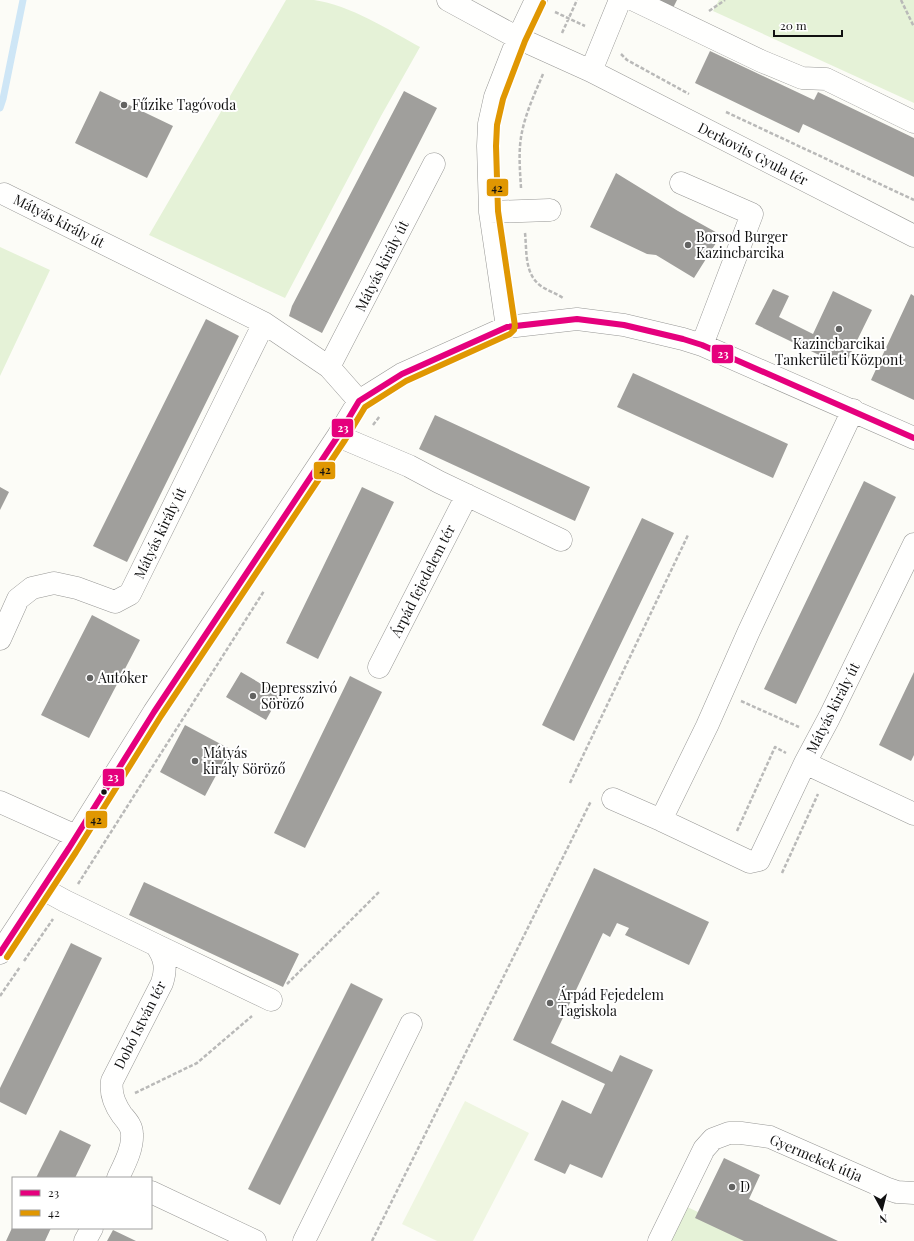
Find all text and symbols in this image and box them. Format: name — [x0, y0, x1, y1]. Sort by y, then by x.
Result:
scale bar — [774, 12, 842, 38]
text: 20 m — [780, 17, 807, 33]
place label: Fűzike Tagóvoda — [132, 95, 236, 114]
marker: Fűzike Tagóvoda — [119, 100, 129, 110]
street label: Derkovits Gyula tér — [695, 118, 812, 190]
line badge: 42 — [486, 178, 509, 197]
text: 42 — [491, 180, 503, 195]
street label: Mátyás király út — [11, 189, 109, 252]
street label: Mátyás király út — [350, 216, 413, 314]
place label: Borsod Burger Kazincbarcika — [696, 227, 789, 262]
marker: Borsod Burger Kazincbarcika — [683, 240, 693, 250]
marker: Kazincbarcikai Tankerületi Központ — [834, 324, 844, 334]
place label: Kazincbarcikai Tankerületi Központ — [775, 334, 904, 369]
line badge: 23 — [711, 344, 734, 364]
text: 23 — [717, 346, 729, 361]
line badge: 23 — [331, 418, 354, 438]
text: 23 — [337, 420, 349, 435]
line badge: 42 — [313, 461, 336, 480]
text: 42 — [319, 462, 331, 477]
street label: Mátyás király út — [129, 483, 190, 582]
street label: Árpád fejedelem tér — [385, 520, 460, 641]
street label: Mátyás király út — [801, 658, 864, 756]
place label: Autóker — [97, 668, 148, 687]
marker: Autóker — [85, 673, 95, 683]
place label: Depresszivó Söröző — [261, 678, 337, 713]
marker: Depresszivó Söröző — [248, 691, 258, 701]
place label: Mátyás király Söröző — [203, 743, 286, 778]
marker: Mátyás király Söröző — [190, 756, 200, 766]
line badge: 23 — [102, 768, 125, 787]
text: 23 — [107, 769, 119, 784]
unlabelled marker — [99, 787, 109, 797]
line badge: 42 — [85, 810, 108, 829]
text: 42 — [90, 812, 102, 827]
street label: Dobó István tér — [109, 977, 170, 1072]
place label: Árpád Fejedelem Tagiskola — [557, 985, 664, 1020]
marker: Árpád Fejedelem Tagiskola — [545, 998, 555, 1008]
street label: Gyermekek útja — [767, 1129, 866, 1186]
legend — [12, 1177, 152, 1229]
place label: D — [740, 1177, 750, 1196]
marker: D — [727, 1182, 737, 1192]
text: 23 — [48, 1184, 59, 1200]
north arrow — [862, 1189, 902, 1229]
text: 42 — [48, 1204, 60, 1220]
text: N — [878, 1211, 888, 1227]

